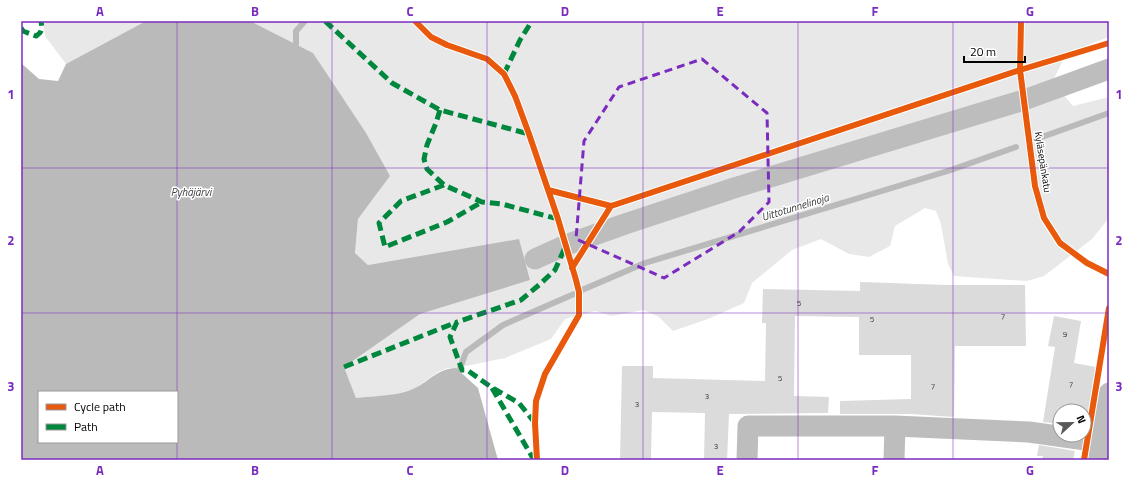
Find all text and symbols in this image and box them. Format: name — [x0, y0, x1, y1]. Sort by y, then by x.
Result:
text: A — [96, 1, 104, 21]
text: B — [251, 1, 259, 21]
text: C — [406, 1, 414, 21]
text: D — [561, 1, 569, 21]
text: E — [716, 1, 724, 21]
text: F — [872, 1, 879, 21]
text: G — [1026, 1, 1034, 21]
scale bar — [964, 38, 1025, 64]
text: 20 m — [970, 42, 996, 61]
text: 1 — [7, 84, 15, 104]
text: 1 — [1115, 84, 1123, 104]
street label: Kyläsepänkatu — [1031, 130, 1055, 194]
water label: Pyhäjärvi — [171, 184, 213, 200]
water label: Uittotunnelinoja — [759, 189, 831, 225]
text: 2 — [7, 230, 15, 250]
text: 2 — [1115, 230, 1123, 250]
house number: 5 — [797, 297, 802, 309]
house number: 7 — [1001, 310, 1005, 322]
house number: 5 — [870, 313, 875, 325]
house number: 9 — [1063, 328, 1068, 340]
house number: 5 — [778, 372, 783, 384]
text: 3 — [7, 376, 15, 396]
text: 3 — [1115, 376, 1123, 396]
house number: 7 — [1069, 378, 1073, 390]
house number: 7 — [931, 380, 935, 392]
house number: 3 — [705, 390, 709, 402]
legend — [38, 391, 178, 443]
text: Cycle path — [74, 397, 126, 416]
house number: 3 — [635, 398, 639, 410]
north arrow — [1052, 403, 1092, 443]
text: N — [1072, 413, 1090, 426]
text: Path — [74, 417, 98, 436]
house number: 3 — [714, 440, 718, 452]
text: A — [96, 460, 104, 480]
text: B — [251, 460, 259, 480]
text: C — [406, 460, 414, 480]
text: D — [561, 460, 569, 480]
text: E — [716, 460, 724, 480]
text: F — [872, 460, 879, 480]
text: G — [1026, 460, 1034, 480]

